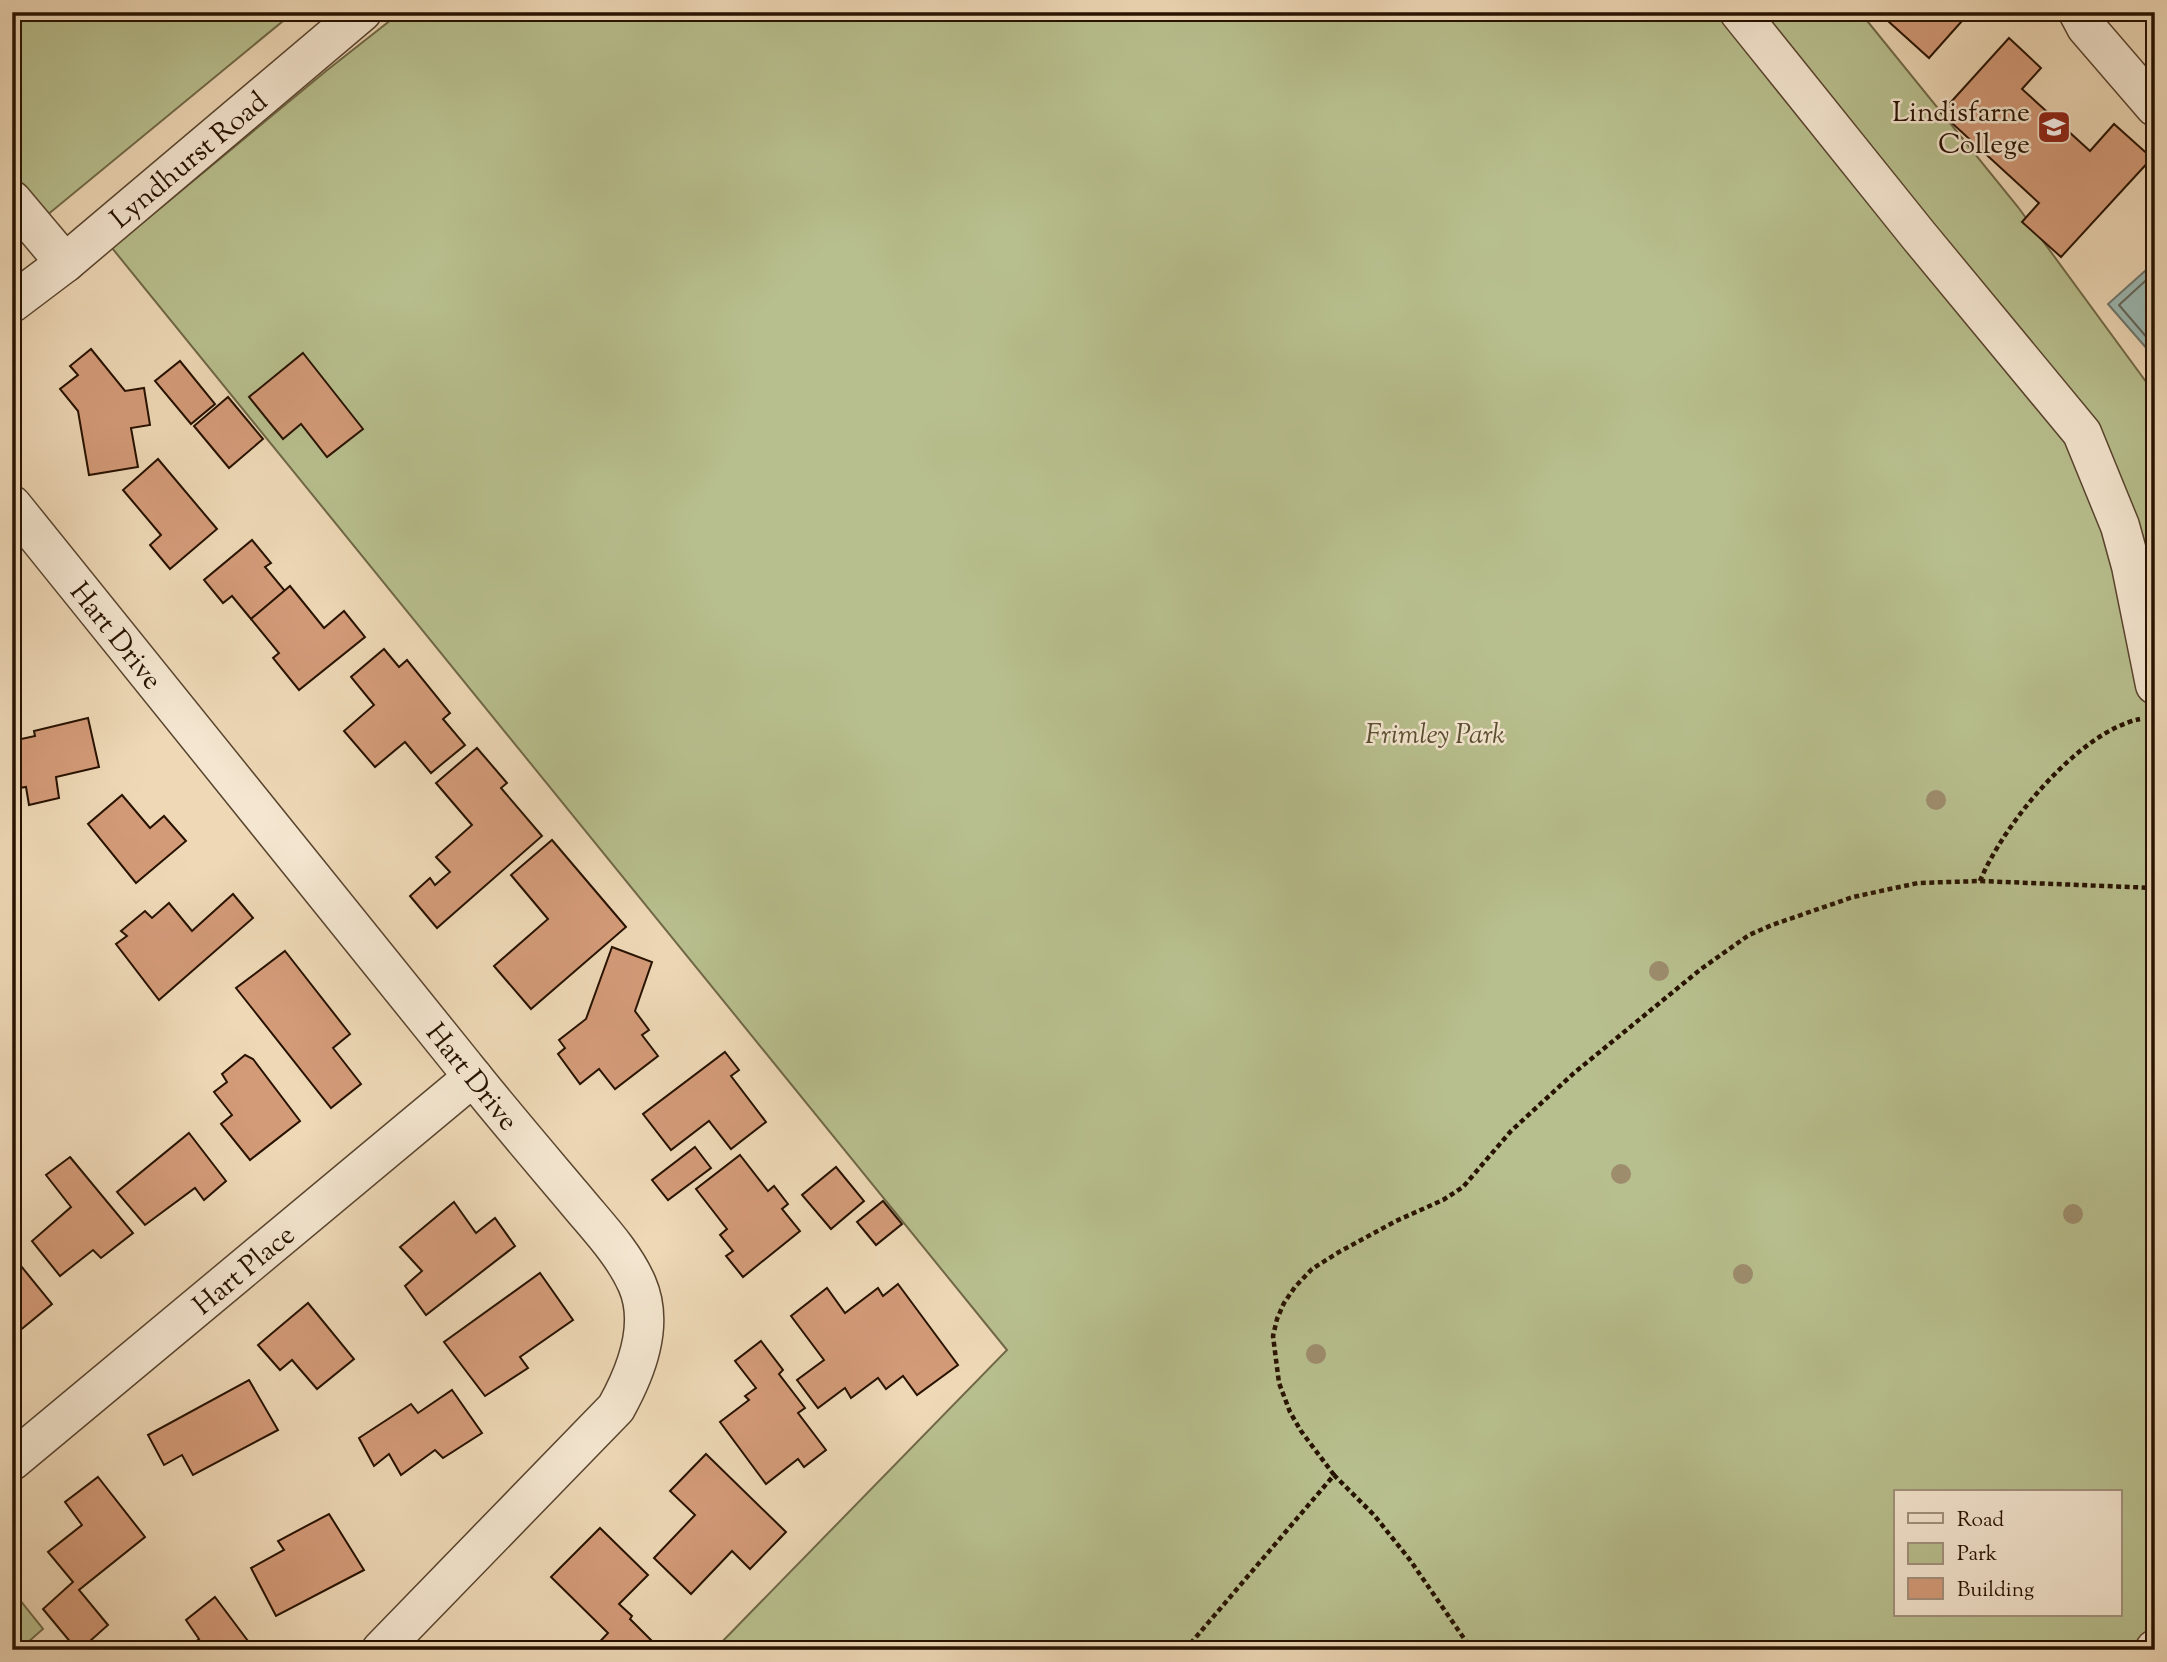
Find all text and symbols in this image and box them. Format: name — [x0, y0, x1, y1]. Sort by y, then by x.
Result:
street label: Lyndhurst Road — [103, 83, 277, 239]
place label: Lindisfarne College — [1892, 94, 2030, 166]
school or university icon: Lindisfarne College — [2035, 108, 2073, 146]
street label: Hart Drive — [59, 575, 171, 699]
park label: Frimley Park — [1365, 716, 1505, 756]
street label: Hart Drive — [415, 1016, 527, 1140]
street label: Hart Place — [185, 1217, 305, 1326]
legend — [1894, 1490, 2122, 1616]
text: Road — [1957, 1506, 2004, 1536]
text: Park — [1957, 1540, 1998, 1570]
text: Building — [1957, 1576, 2034, 1606]

